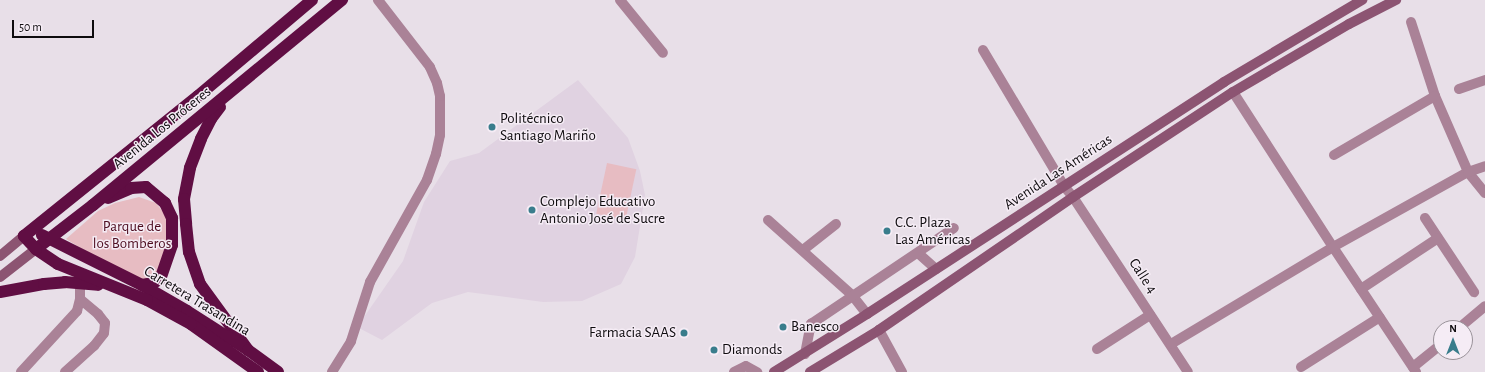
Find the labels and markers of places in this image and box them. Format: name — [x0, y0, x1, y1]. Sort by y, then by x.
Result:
place label: Politécnico Santiago Mariño — [500, 109, 596, 144]
marker: Politécnico Santiago Mariño — [487, 122, 497, 132]
place label: Complejo Educativo Antonio José de Sucre — [540, 192, 665, 227]
marker: Complejo Educativo Antonio José de Sucre — [527, 205, 537, 215]
place label: C.C. Plaza Las Américas — [895, 213, 970, 248]
marker: C.C. Plaza Las Américas — [882, 226, 892, 236]
place label: Banesco — [791, 318, 839, 336]
marker: Banesco — [778, 322, 788, 332]
place label: Farmacia SAAS — [589, 324, 676, 342]
marker: Farmacia SAAS — [679, 328, 689, 338]
place label: Diamonds — [722, 341, 782, 359]
marker: Diamonds — [709, 345, 719, 355]

